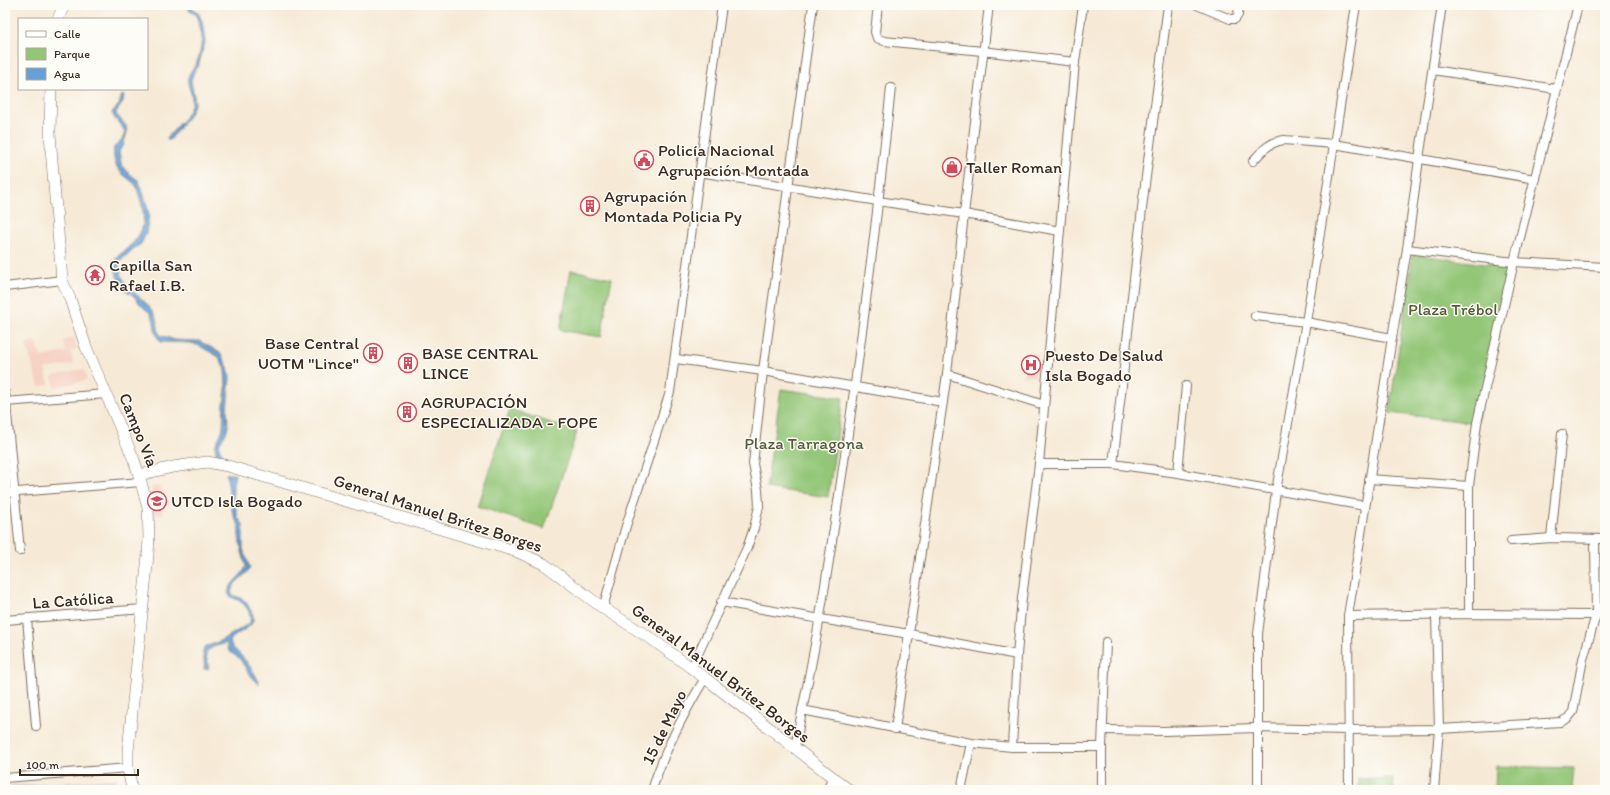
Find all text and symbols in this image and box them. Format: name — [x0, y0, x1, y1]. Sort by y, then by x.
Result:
legend — [18, 18, 148, 90]
text: Calle — [54, 27, 81, 41]
text: Parque — [54, 47, 90, 61]
text: Agua — [54, 67, 80, 81]
place label: Policía Nacional Agrupación Montada — [658, 140, 809, 180]
public building icon: Policía Nacional Agrupación Montada — [633, 149, 655, 171]
shop icon: Taller Roman — [941, 156, 963, 178]
place label: Taller Roman — [966, 157, 1062, 177]
place label: Agrupación Montada Policia Py — [604, 186, 742, 226]
building icon: Agrupación Montada Policia Py — [579, 195, 601, 217]
place label: Capilla San Rafael I.B. — [109, 255, 193, 295]
temple icon: Capilla San Rafael I.B. — [84, 264, 106, 286]
park label: Plaza Trébol — [1408, 299, 1498, 319]
place label: Base Central UOTM "Lince" — [258, 333, 359, 373]
building icon: Base Central UOTM "Lince" — [362, 342, 384, 364]
place label: BASE CENTRAL LINCE — [422, 343, 538, 383]
place label: Puesto De Salud Isla Bogado — [1045, 345, 1163, 385]
building icon: BASE CENTRAL LINCE — [397, 352, 419, 374]
hospital icon: Puesto De Salud Isla Bogado — [1020, 354, 1042, 376]
street label: Campo Vía — [115, 390, 163, 470]
place label: AGRUPACIÓN ESPECIALIZADA - FOPE — [421, 392, 598, 432]
building icon: AGRUPACIÓN ESPECIALIZADA - FOPE — [396, 401, 418, 423]
park label: Plaza Tarragona — [744, 433, 864, 453]
street label: General Manuel Brítez Borges — [331, 470, 545, 556]
school or university icon: UTCD Isla Bogado — [146, 490, 168, 512]
place label: UTCD Isla Bogado — [171, 491, 303, 511]
street label: La Católica — [32, 587, 115, 613]
street label: General Manuel Brítez Borges — [628, 599, 814, 747]
street label: 15 de Mayo — [637, 687, 691, 767]
scale bar — [20, 751, 138, 777]
text: 100 m — [26, 758, 59, 772]

